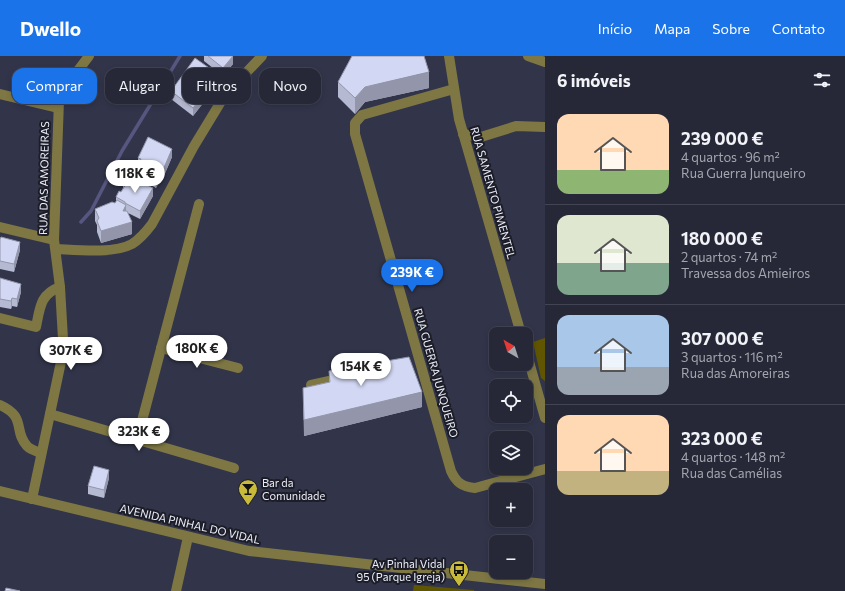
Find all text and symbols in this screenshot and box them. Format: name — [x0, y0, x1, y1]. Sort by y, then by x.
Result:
text: Dwello — [20, 17, 81, 40]
text: Início — [598, 20, 632, 37]
text: Mapa — [654, 20, 690, 37]
text: Sobre — [712, 20, 750, 37]
text: Contato — [772, 20, 825, 37]
chip: Comprar — [12, 68, 97, 104]
chip: Alugar — [105, 68, 174, 104]
chip: Filtros — [182, 68, 251, 104]
chip: Novo — [259, 68, 321, 104]
icon: filters — [811, 69, 833, 91]
text: 6 imóveis — [557, 70, 631, 91]
street label: RUA DAS AMOREIRAS — [36, 121, 51, 235]
street label: RUA SAMENTO PIMENTEL — [468, 125, 519, 260]
text: 239 000 € — [681, 128, 763, 149]
icon: home — [589, 130, 637, 178]
text: 4 quartos · 96 m² — [681, 149, 780, 165]
pin: 118K € — [102, 160, 168, 194]
text: 118K € — [115, 165, 155, 181]
text: Rua Guerra Junqueiro — [681, 165, 806, 181]
text: 180 000 € — [681, 228, 763, 249]
icon: home — [589, 231, 637, 279]
text: 2 quartos · 74 m² — [681, 249, 777, 265]
pin: 239K € — [379, 259, 445, 293]
text: 239K € — [390, 264, 434, 280]
text: Travessa dos Amieiros — [681, 265, 810, 281]
street label: RUA GUERRA JUNQUEIRO — [411, 307, 461, 439]
north arrow — [489, 327, 533, 371]
map controls — [489, 327, 533, 579]
text: 307 000 € — [681, 328, 764, 349]
icon: home — [589, 331, 637, 379]
pin: 180K € — [164, 335, 230, 369]
pin: 307K € — [38, 337, 104, 371]
text: 180K € — [175, 340, 219, 356]
text: 307K € — [49, 342, 93, 358]
text: 3 quartos · 116 m² — [681, 349, 783, 365]
pin: 154K € — [328, 353, 394, 387]
text: 154K € — [340, 358, 382, 374]
text: Rua das Amoreiras — [681, 365, 790, 381]
button: locate — [489, 379, 533, 423]
pin: 323K € — [106, 418, 172, 452]
text: 323K € — [117, 423, 161, 439]
text: 323 000 € — [681, 428, 763, 449]
button: layers — [489, 431, 533, 475]
icon: home — [589, 431, 637, 479]
text: 4 quartos · 148 m² — [681, 449, 785, 465]
text: Rua das Camélias — [681, 465, 782, 481]
place label: Bar da Comunidade — [262, 476, 325, 502]
bar icon: Bar da Comunidade — [237, 478, 259, 506]
button: + — [489, 483, 533, 527]
street label: AVENIDA PINHAL DO VIDAL — [119, 501, 262, 546]
button: − — [489, 535, 533, 579]
place label: Av Pinhal Vidal 95 (Parque Igreja) — [356, 557, 445, 583]
bus stop icon: Av Pinhal Vidal 95 (Parque Igreja) — [448, 559, 470, 587]

